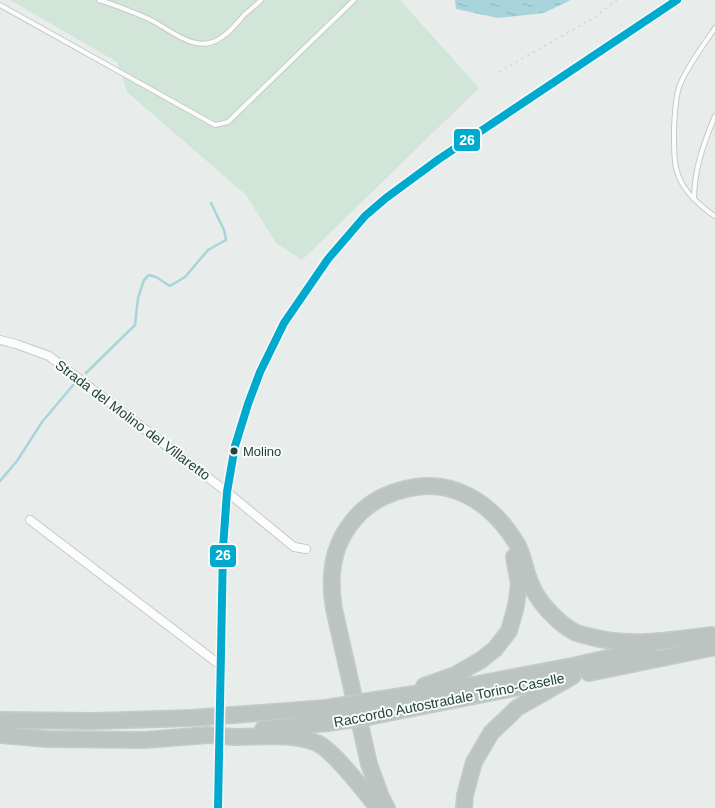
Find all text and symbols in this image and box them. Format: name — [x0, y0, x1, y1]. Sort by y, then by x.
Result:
line badge: 26 — [453, 128, 481, 152]
text: 26 — [459, 132, 475, 148]
street label: Strada del Molino del Villaretto — [52, 357, 214, 484]
place label: Molino — [243, 444, 281, 459]
marker: Molino — [229, 446, 239, 456]
line badge: 26 — [209, 544, 237, 568]
text: 26 — [215, 547, 231, 563]
street label: Raccordo Autostradale Torino-Caselle — [332, 670, 566, 730]

